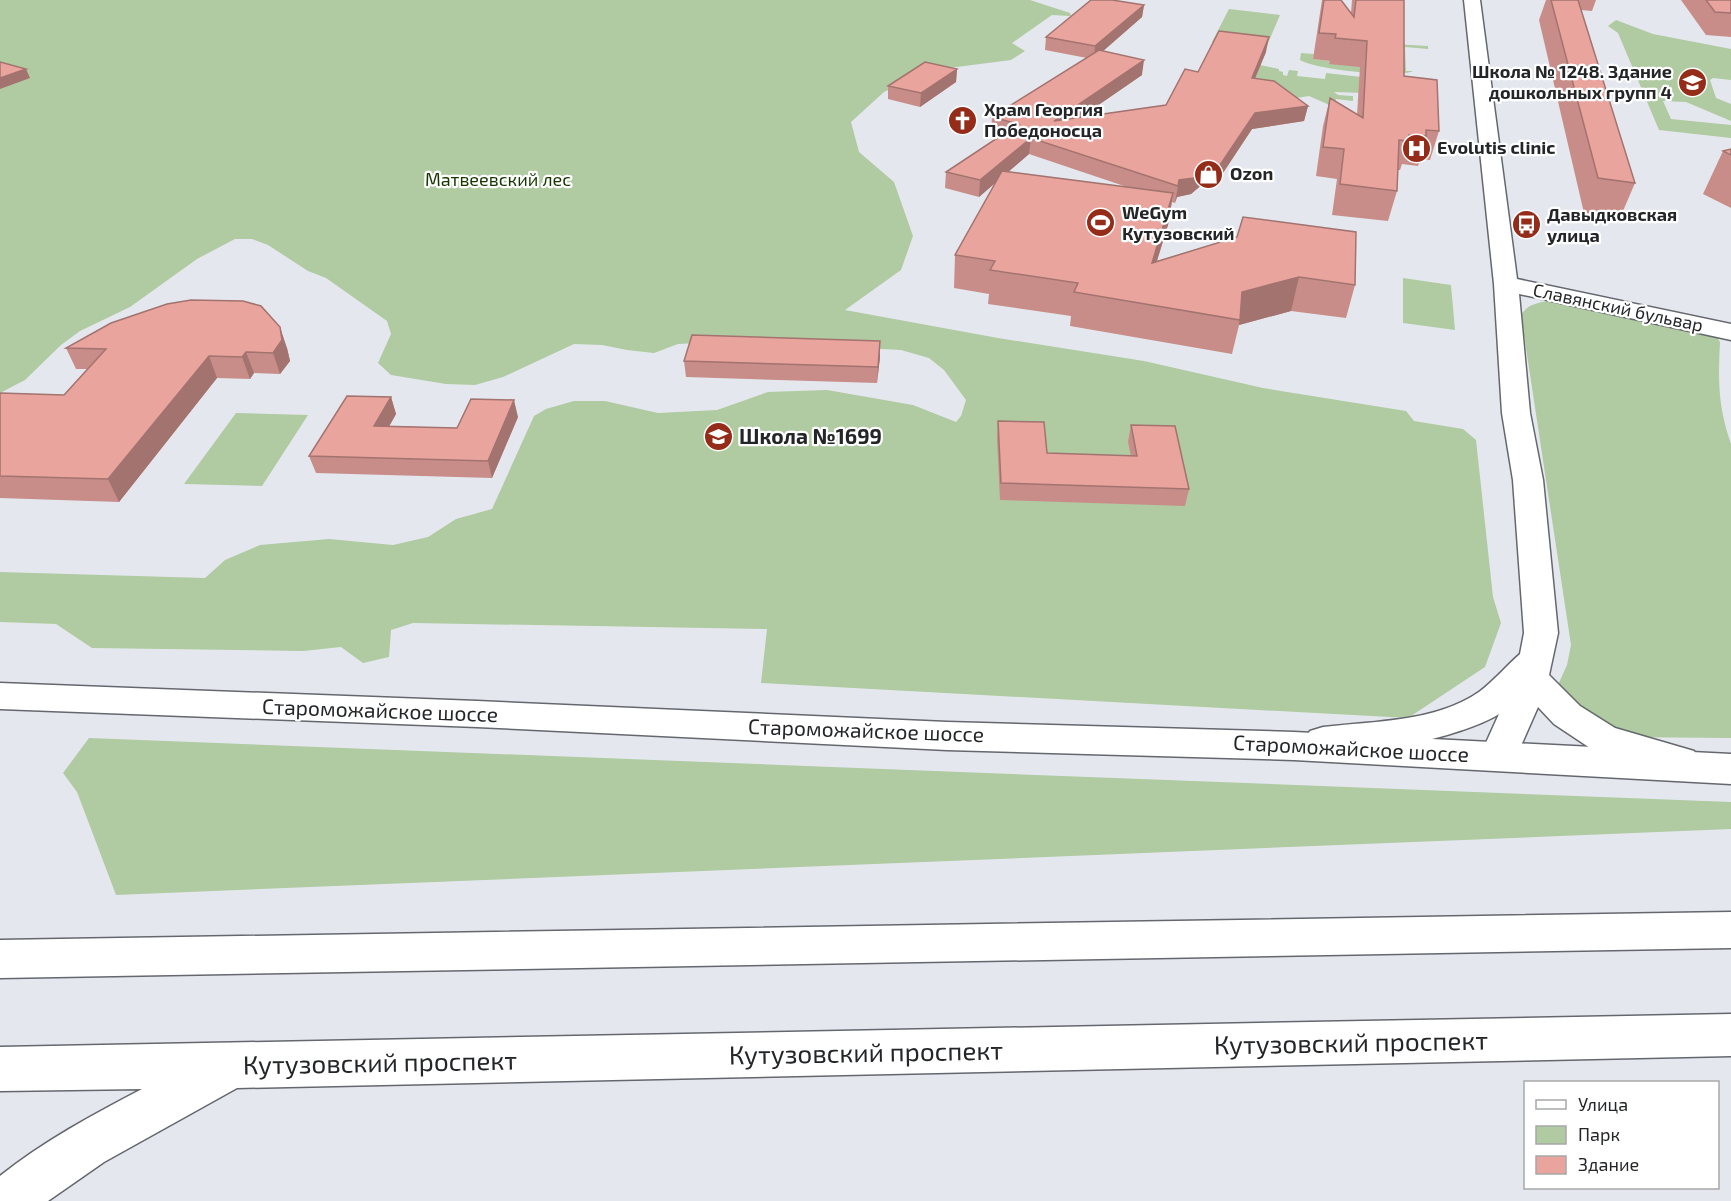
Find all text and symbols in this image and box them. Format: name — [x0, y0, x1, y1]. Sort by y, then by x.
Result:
place label: Школа № 1248. Здание дошкольных групп 4 — [1472, 60, 1672, 103]
school or university icon: Школа № 1248. Здание дошкольных групп 4 — [1677, 66, 1709, 98]
place label: Храм Георгия Победоносца — [984, 98, 1103, 141]
church icon: Храм Георгия Победоносца — [947, 104, 979, 136]
hospital icon: Evolutis clinic — [1400, 132, 1432, 164]
place label: Evolutis clinic — [1437, 136, 1555, 158]
shop icon: Ozon — [1193, 158, 1225, 190]
place label: Ozon — [1230, 162, 1273, 184]
park label: Матвеевский лес — [425, 168, 571, 190]
place label: WeGym Кутузовский — [1122, 201, 1235, 244]
place label: Давыдковская улица — [1547, 203, 1677, 246]
sports icon: WeGym Кутузовский — [1085, 207, 1117, 239]
bus stop icon: Давыдковская улица — [1510, 209, 1542, 241]
street label: Славянский бульвар — [1531, 278, 1705, 336]
school or university icon: Школа №1699 — [702, 421, 734, 453]
place label: Школа №1699 — [739, 423, 882, 448]
street label: Староможайское шоссе — [262, 693, 499, 726]
street label: Староможайское шоссе — [748, 713, 985, 746]
street label: Староможайское шоссе — [1232, 729, 1470, 766]
street label: Кутузовский проспект — [1214, 1024, 1489, 1060]
street label: Кутузовский проспект — [729, 1034, 1004, 1070]
street label: Кутузовский проспект — [243, 1044, 518, 1080]
legend — [1524, 1081, 1719, 1189]
text: Улица — [1578, 1093, 1628, 1115]
text: Парк — [1578, 1123, 1620, 1145]
text: Здание — [1578, 1153, 1639, 1175]

